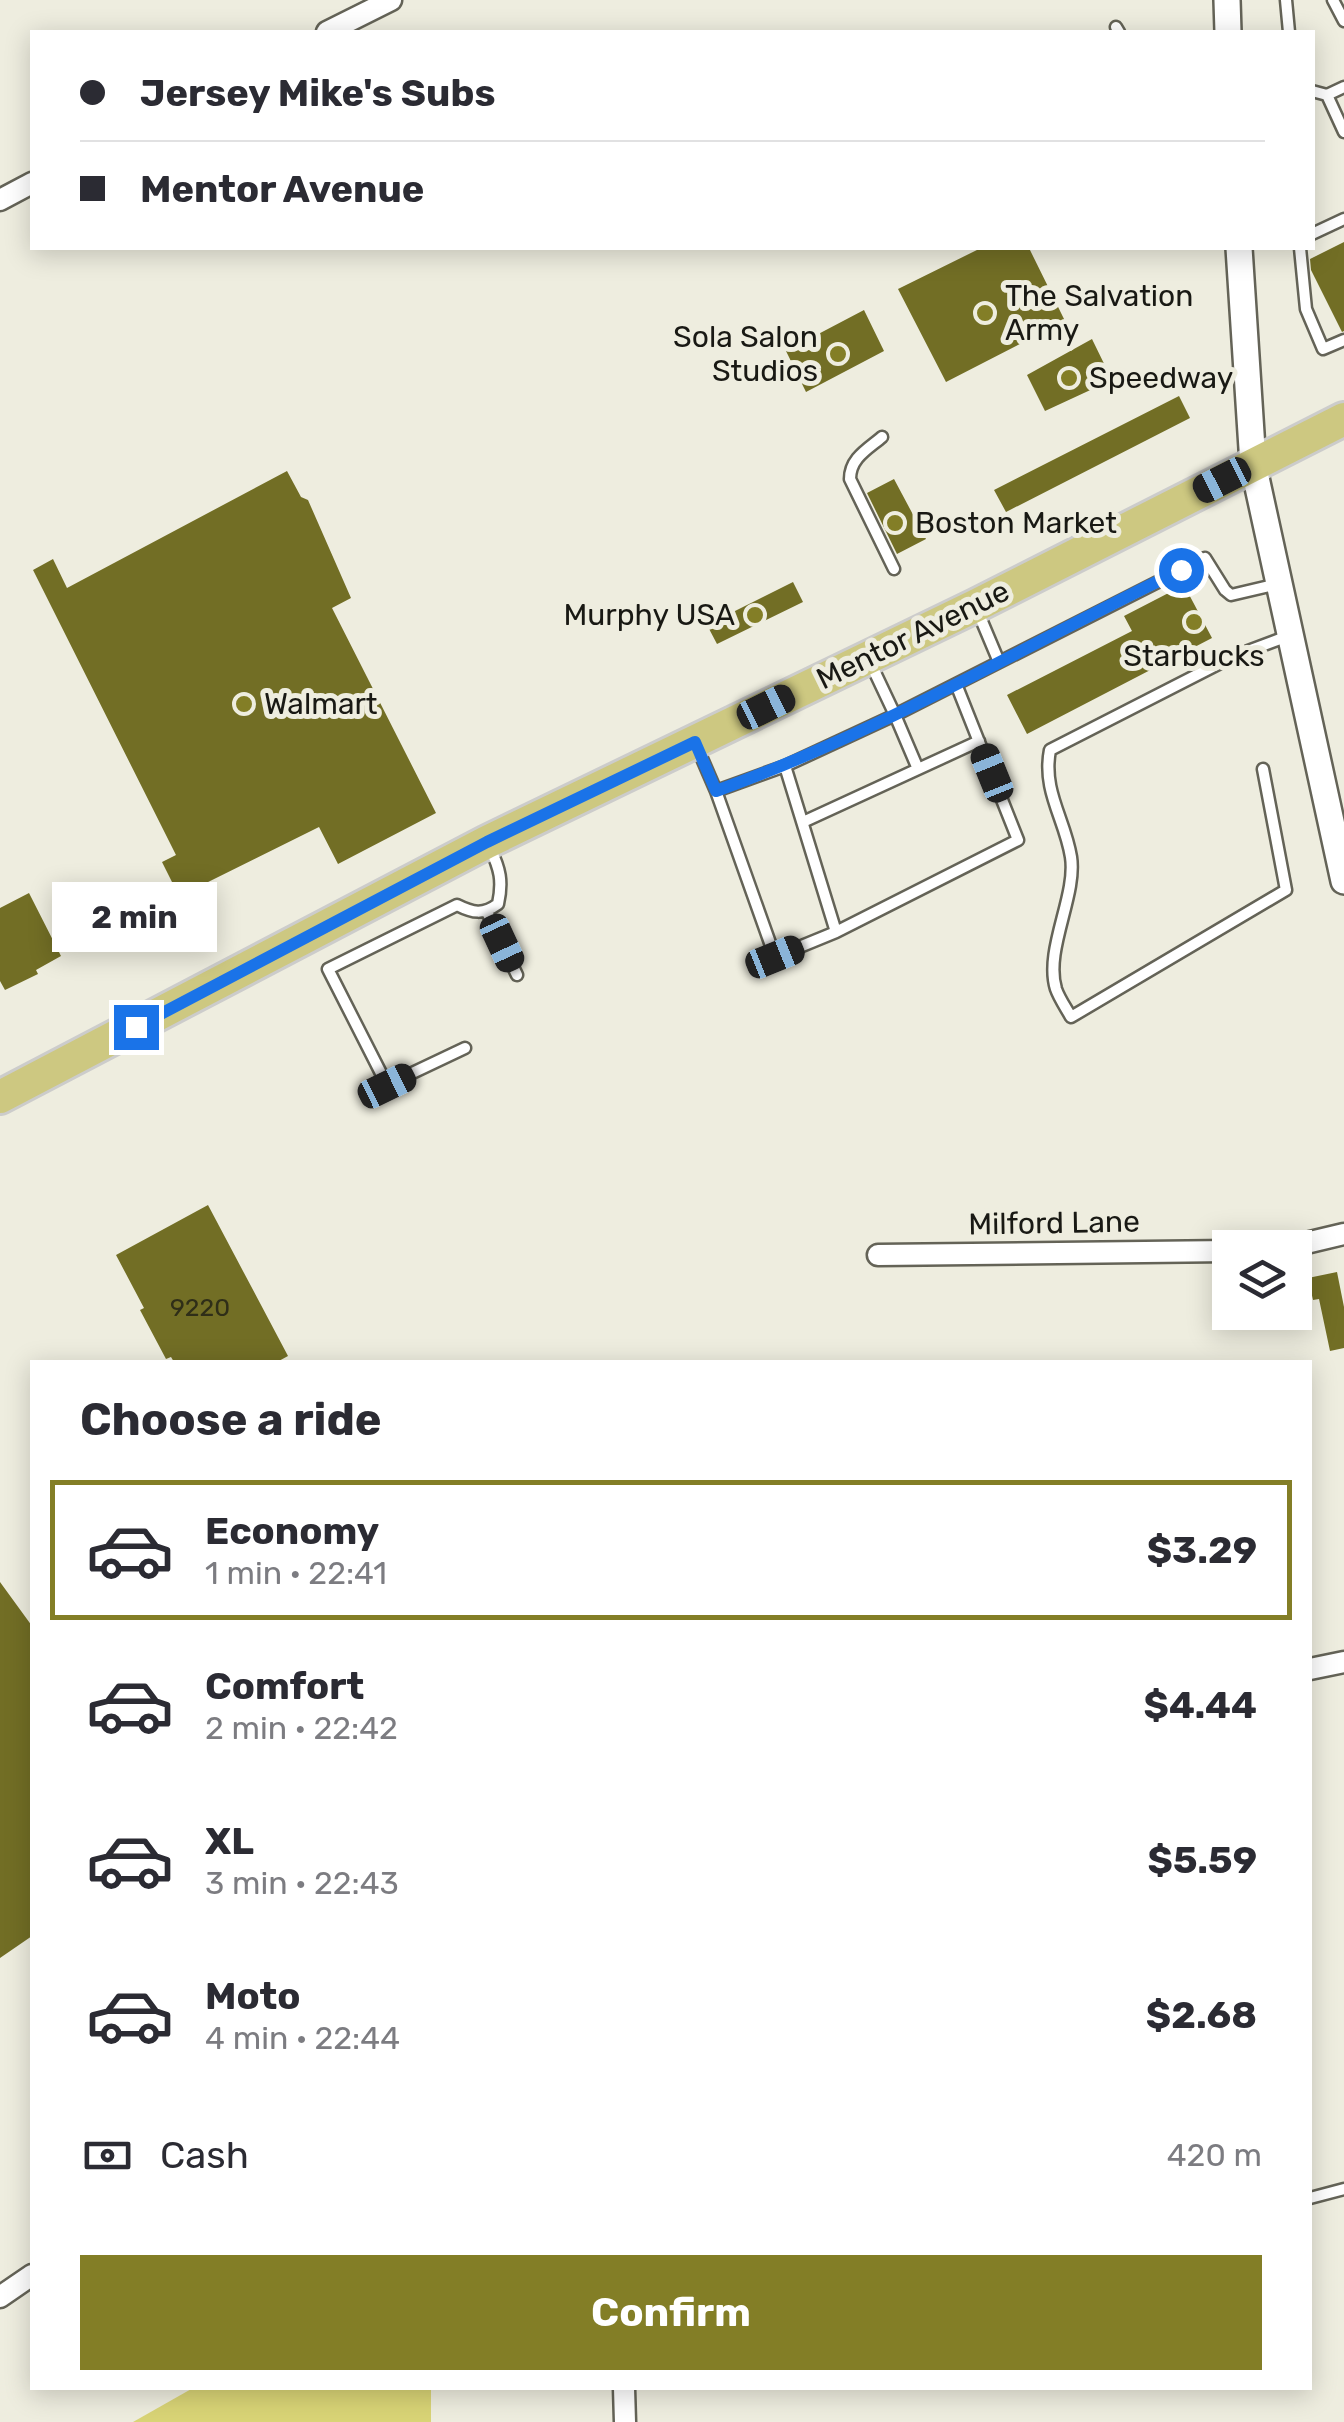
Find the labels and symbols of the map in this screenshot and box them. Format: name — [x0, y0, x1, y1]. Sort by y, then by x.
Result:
place label: The Salvation Army — [1005, 278, 1194, 348]
marker: The Salvation Army — [974, 302, 996, 324]
place label: Sola Salon Studios — [673, 319, 818, 389]
marker: Sola Salon Studios — [827, 343, 849, 365]
place label: Speedway — [1089, 360, 1233, 396]
marker: Speedway — [1058, 367, 1080, 389]
car — [1188, 453, 1256, 507]
place label: Boston Market — [915, 505, 1117, 541]
marker: Boston Market — [884, 512, 906, 534]
route start — [1159, 548, 1204, 593]
street label: Mentor Avenue — [811, 573, 1015, 697]
place label: Murphy USA — [563, 597, 735, 633]
marker: Murphy USA — [744, 604, 766, 626]
marker: Starbucks — [1183, 611, 1205, 633]
place label: Starbucks — [1123, 638, 1265, 674]
car — [732, 680, 800, 734]
place label: Walmart — [264, 686, 378, 722]
marker: Walmart — [233, 693, 255, 715]
car — [967, 740, 1017, 806]
callout: 2 min — [54, 882, 218, 952]
car — [476, 909, 528, 977]
car — [742, 932, 808, 982]
route end — [114, 1005, 159, 1050]
car — [353, 1059, 421, 1113]
street label: Milford Lane — [968, 1204, 1140, 1242]
house number: 9220 — [170, 1293, 230, 1322]

